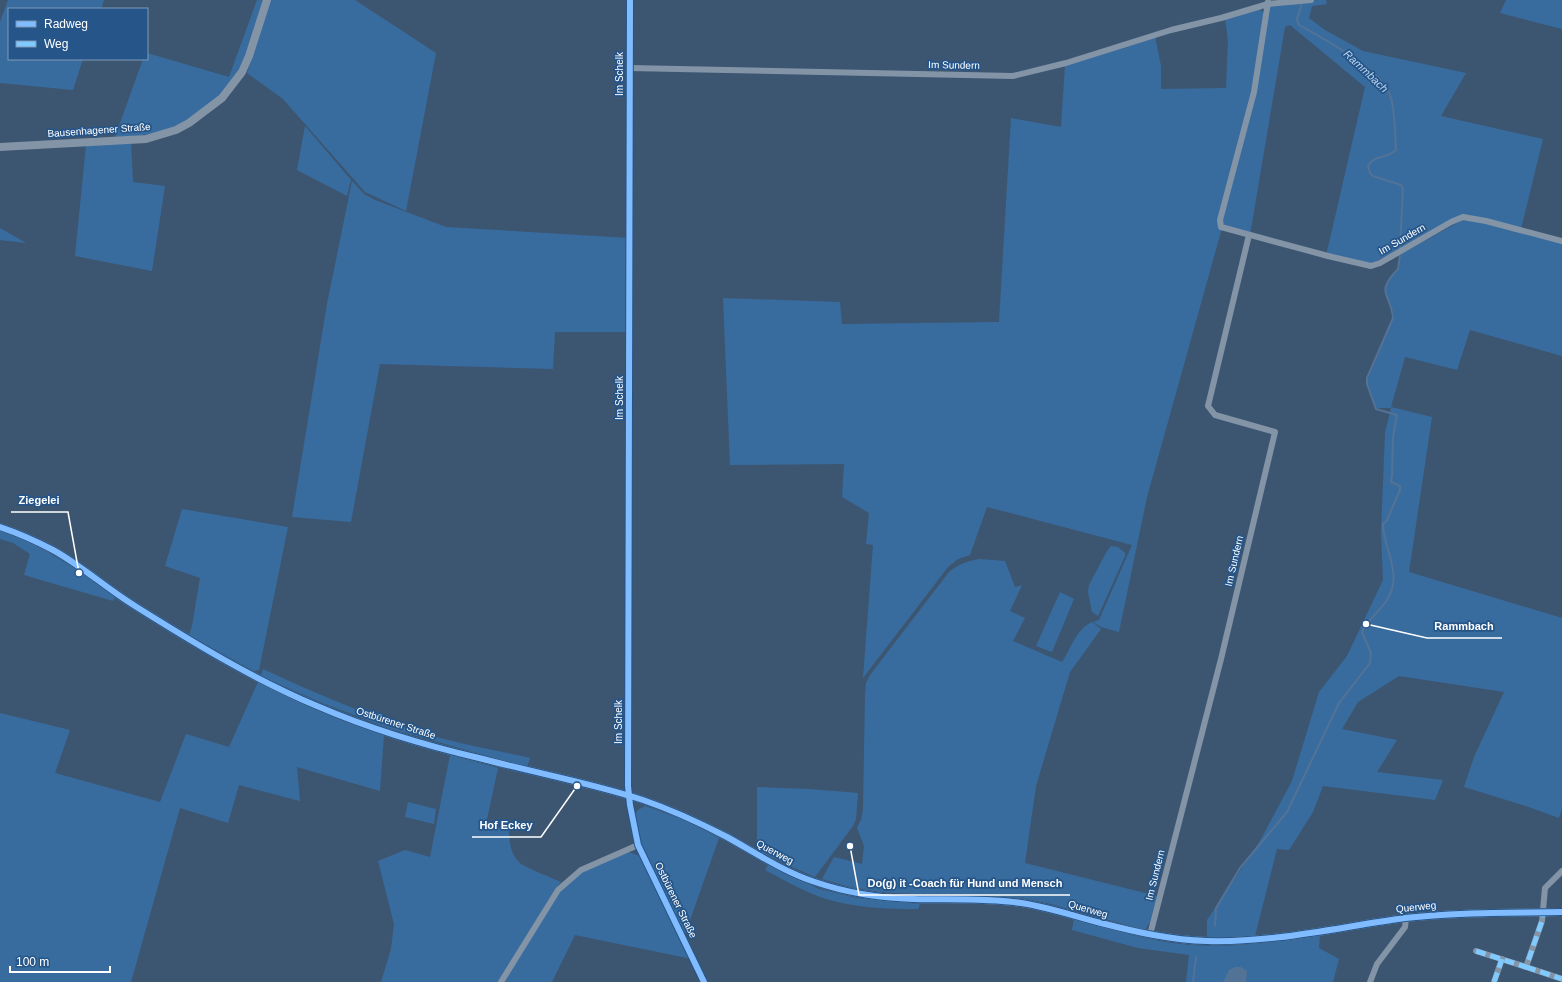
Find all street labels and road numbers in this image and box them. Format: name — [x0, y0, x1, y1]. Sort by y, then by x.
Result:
street label: Im Schelk — [614, 51, 625, 96]
street label: Im Sundern — [928, 59, 980, 71]
street label: Bausenhagener Straße — [47, 121, 151, 139]
street label: Im Sundern — [1377, 221, 1427, 257]
street label: Im Schelk — [614, 375, 625, 420]
street label: Im Sundern — [1223, 535, 1245, 587]
street label: Im Schelk — [613, 699, 624, 744]
street label: Ostbürener Straße — [355, 705, 437, 741]
street label: Querweg — [755, 838, 795, 866]
street label: Im Sundern — [1143, 849, 1167, 901]
street label: Ostbürener Straße — [653, 860, 699, 940]
street label: Querweg — [1067, 898, 1109, 920]
street label: Querweg — [1395, 899, 1437, 915]

